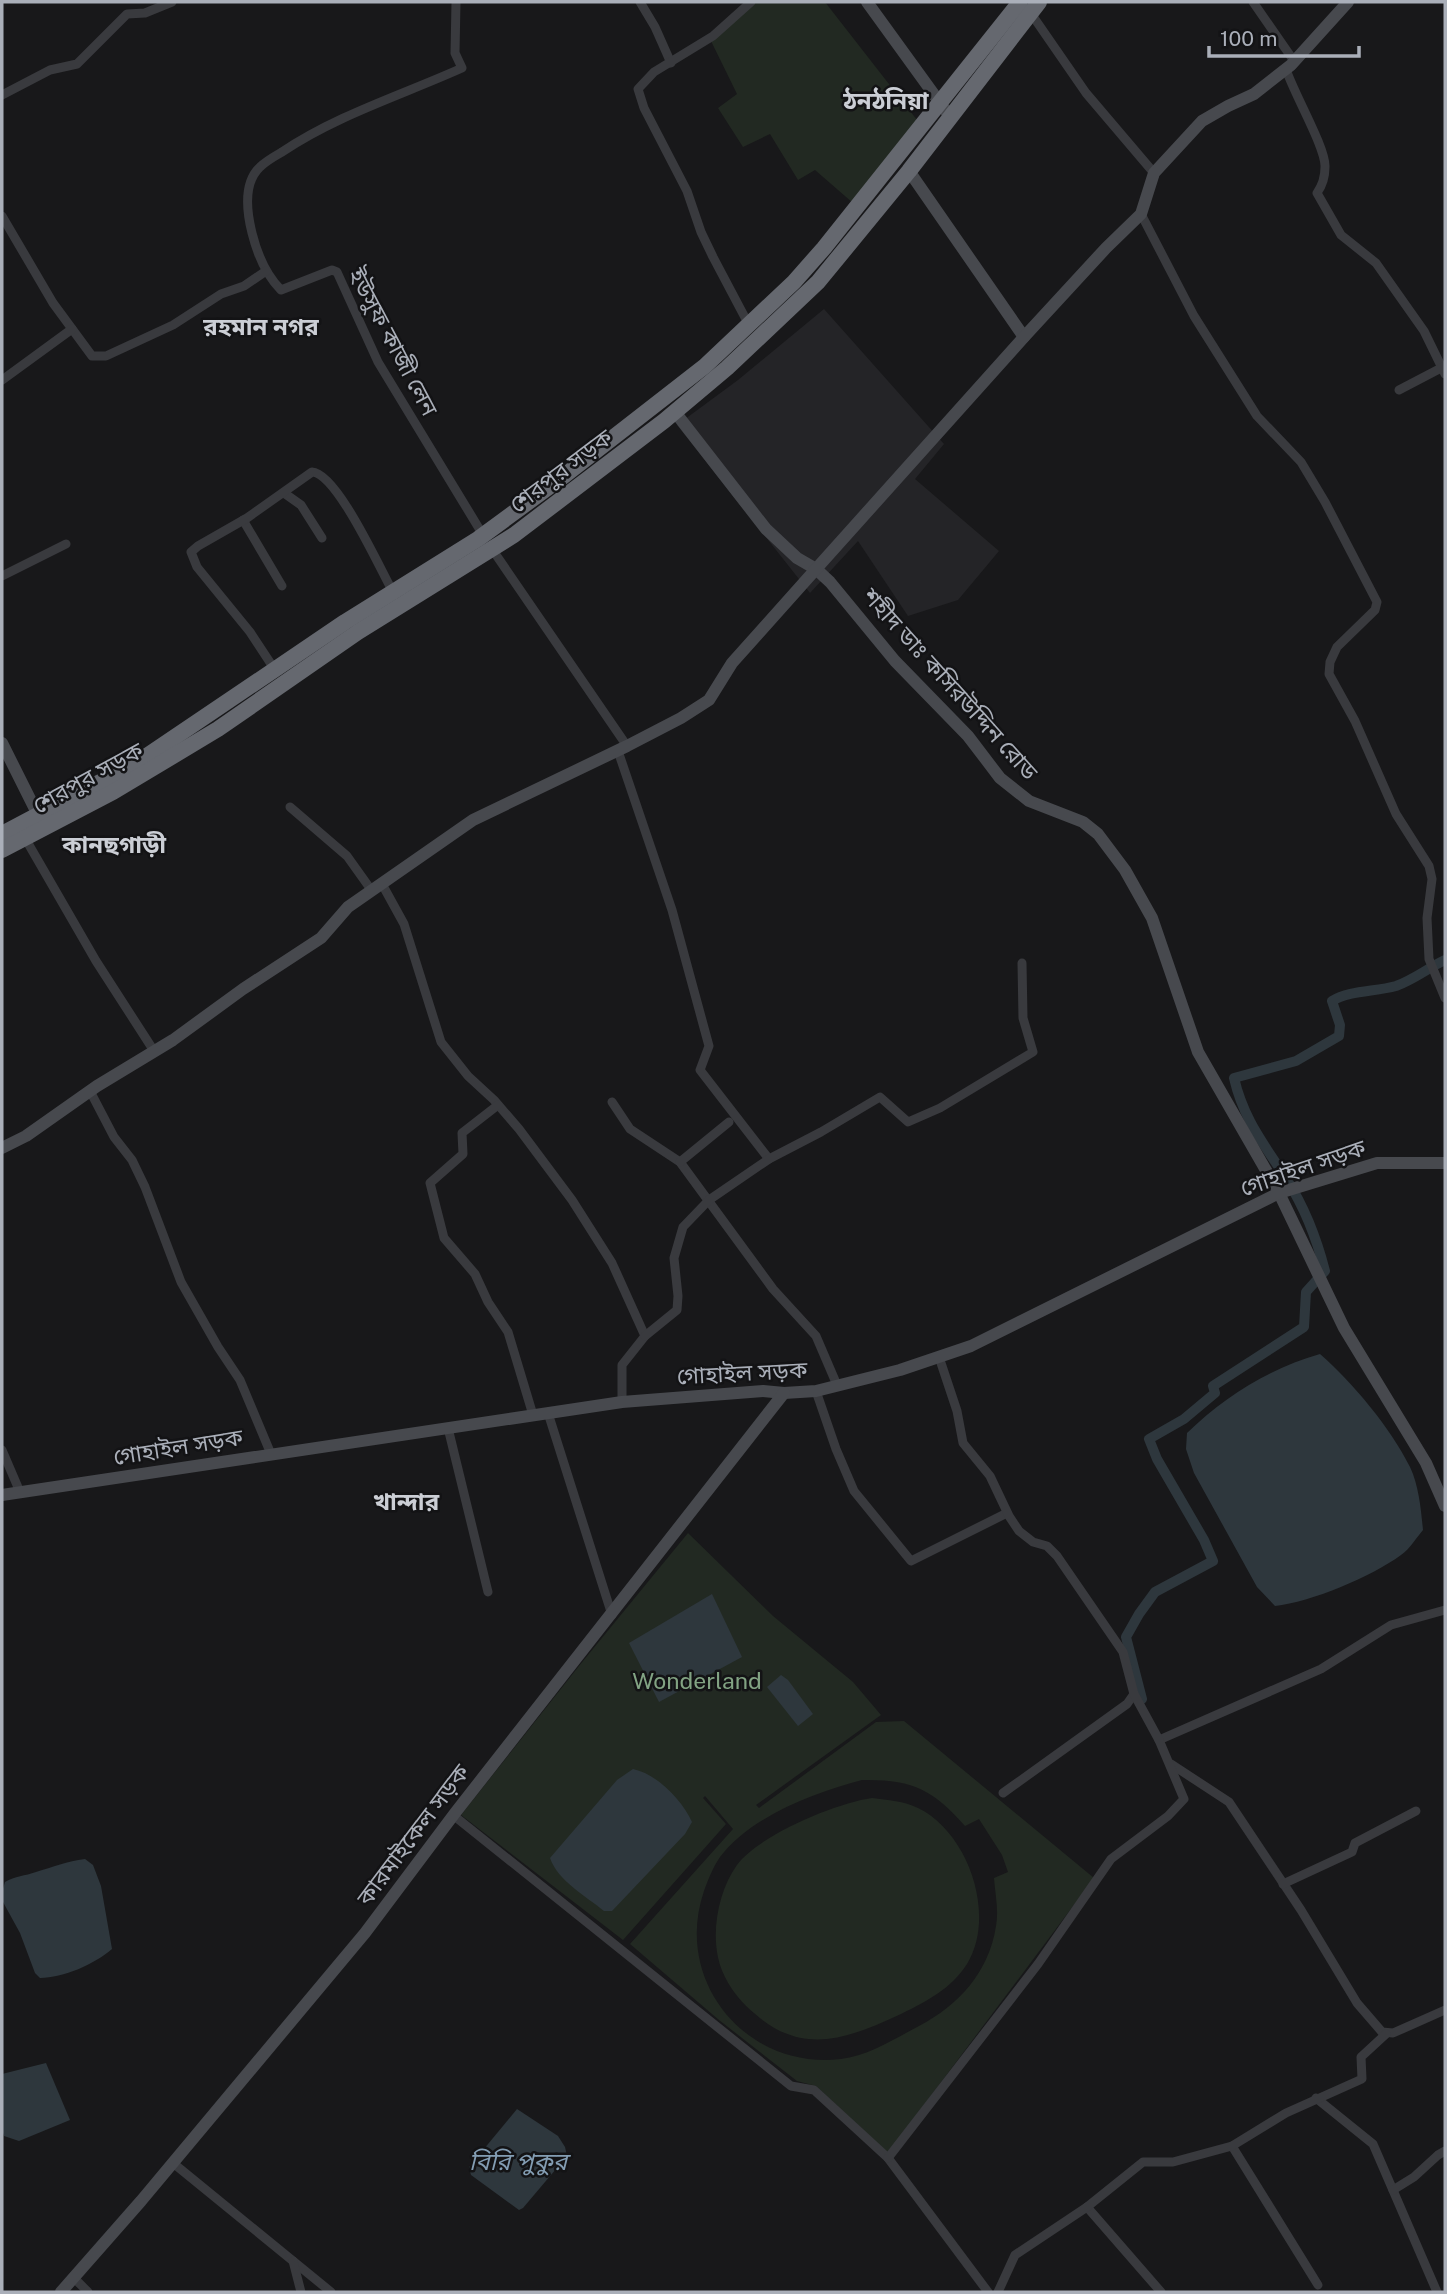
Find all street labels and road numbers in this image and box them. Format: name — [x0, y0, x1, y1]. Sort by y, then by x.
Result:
street label: ইউসুফ কাজী লেন — [342, 263, 444, 422]
street label: শেরপুর সড়ক — [504, 423, 618, 519]
street label: শহীদ ডাঃ কসিরউদ্দিন রোড — [857, 582, 1044, 785]
street label: শেরপুর সড়ক — [28, 736, 148, 820]
street label: গোহাইল সড়ক — [1237, 1133, 1369, 1202]
street label: গোহাইল সড়ক — [676, 1356, 808, 1389]
street label: গোহাইল সড়ক — [111, 1423, 245, 1470]
street label: কারমাইকেল সড়ক — [350, 1759, 475, 1911]

